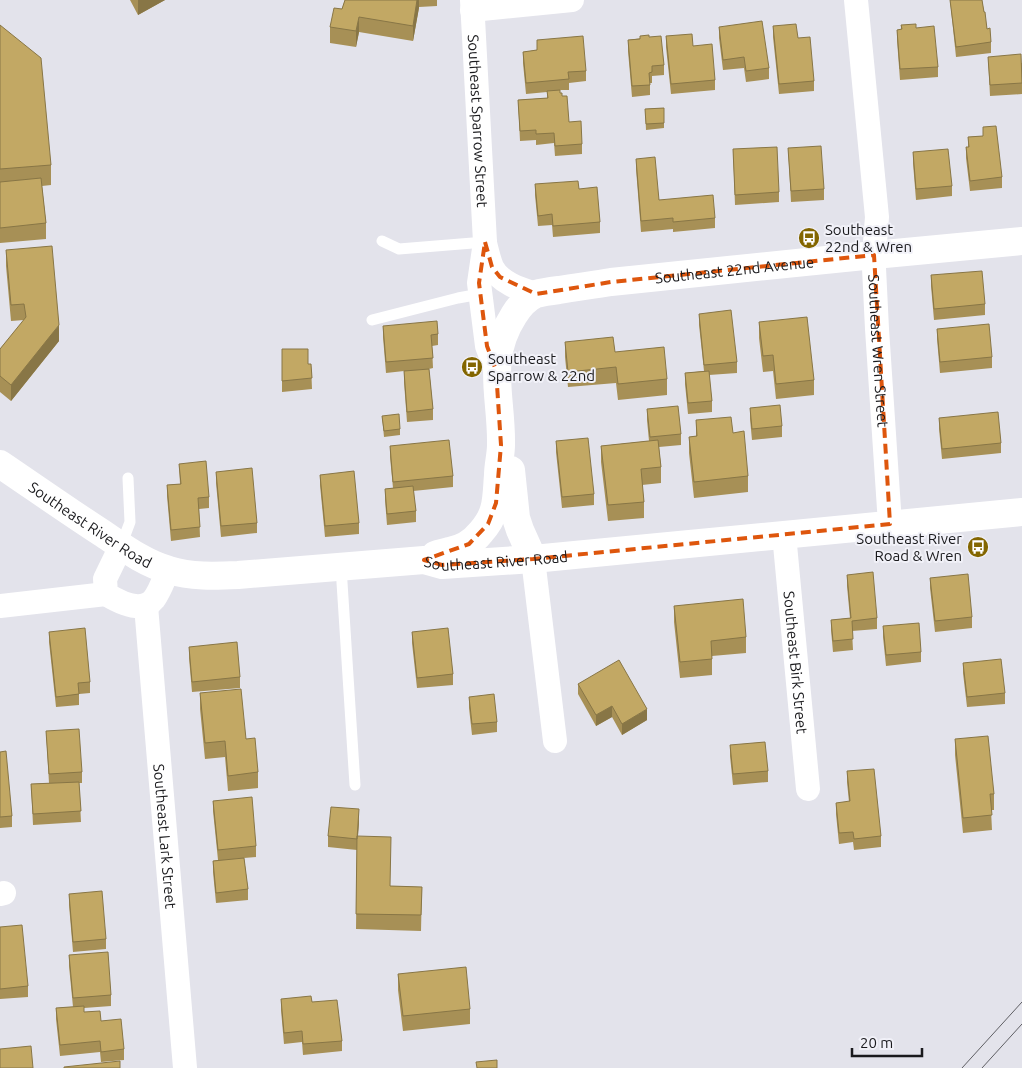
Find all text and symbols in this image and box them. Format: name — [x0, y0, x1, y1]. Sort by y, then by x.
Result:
street label: Southeast Sparrow Street — [465, 34, 492, 208]
place label: Southeast 22nd & Wren — [825, 221, 912, 255]
bus stop icon: Southeast 22nd & Wren — [797, 226, 821, 250]
street label: Southeast 22nd Avenue — [654, 253, 815, 286]
street label: Southeast Wren Street — [866, 274, 892, 428]
place label: Southeast Sparrow & 22nd — [488, 350, 595, 384]
bus stop icon: Southeast Sparrow & 22nd — [460, 355, 484, 379]
street label: Southeast River Road — [26, 478, 155, 571]
place label: Southeast River Road & Wren — [856, 530, 962, 564]
bus stop icon: Southeast River Road & Wren — [966, 535, 990, 559]
street label: Southeast River Road — [423, 547, 569, 574]
street label: Southeast Birk Street — [781, 590, 811, 735]
street label: Southeast Lark Street — [151, 763, 180, 910]
scale bar — [852, 1026, 922, 1058]
text: 20 m — [860, 1034, 893, 1051]

